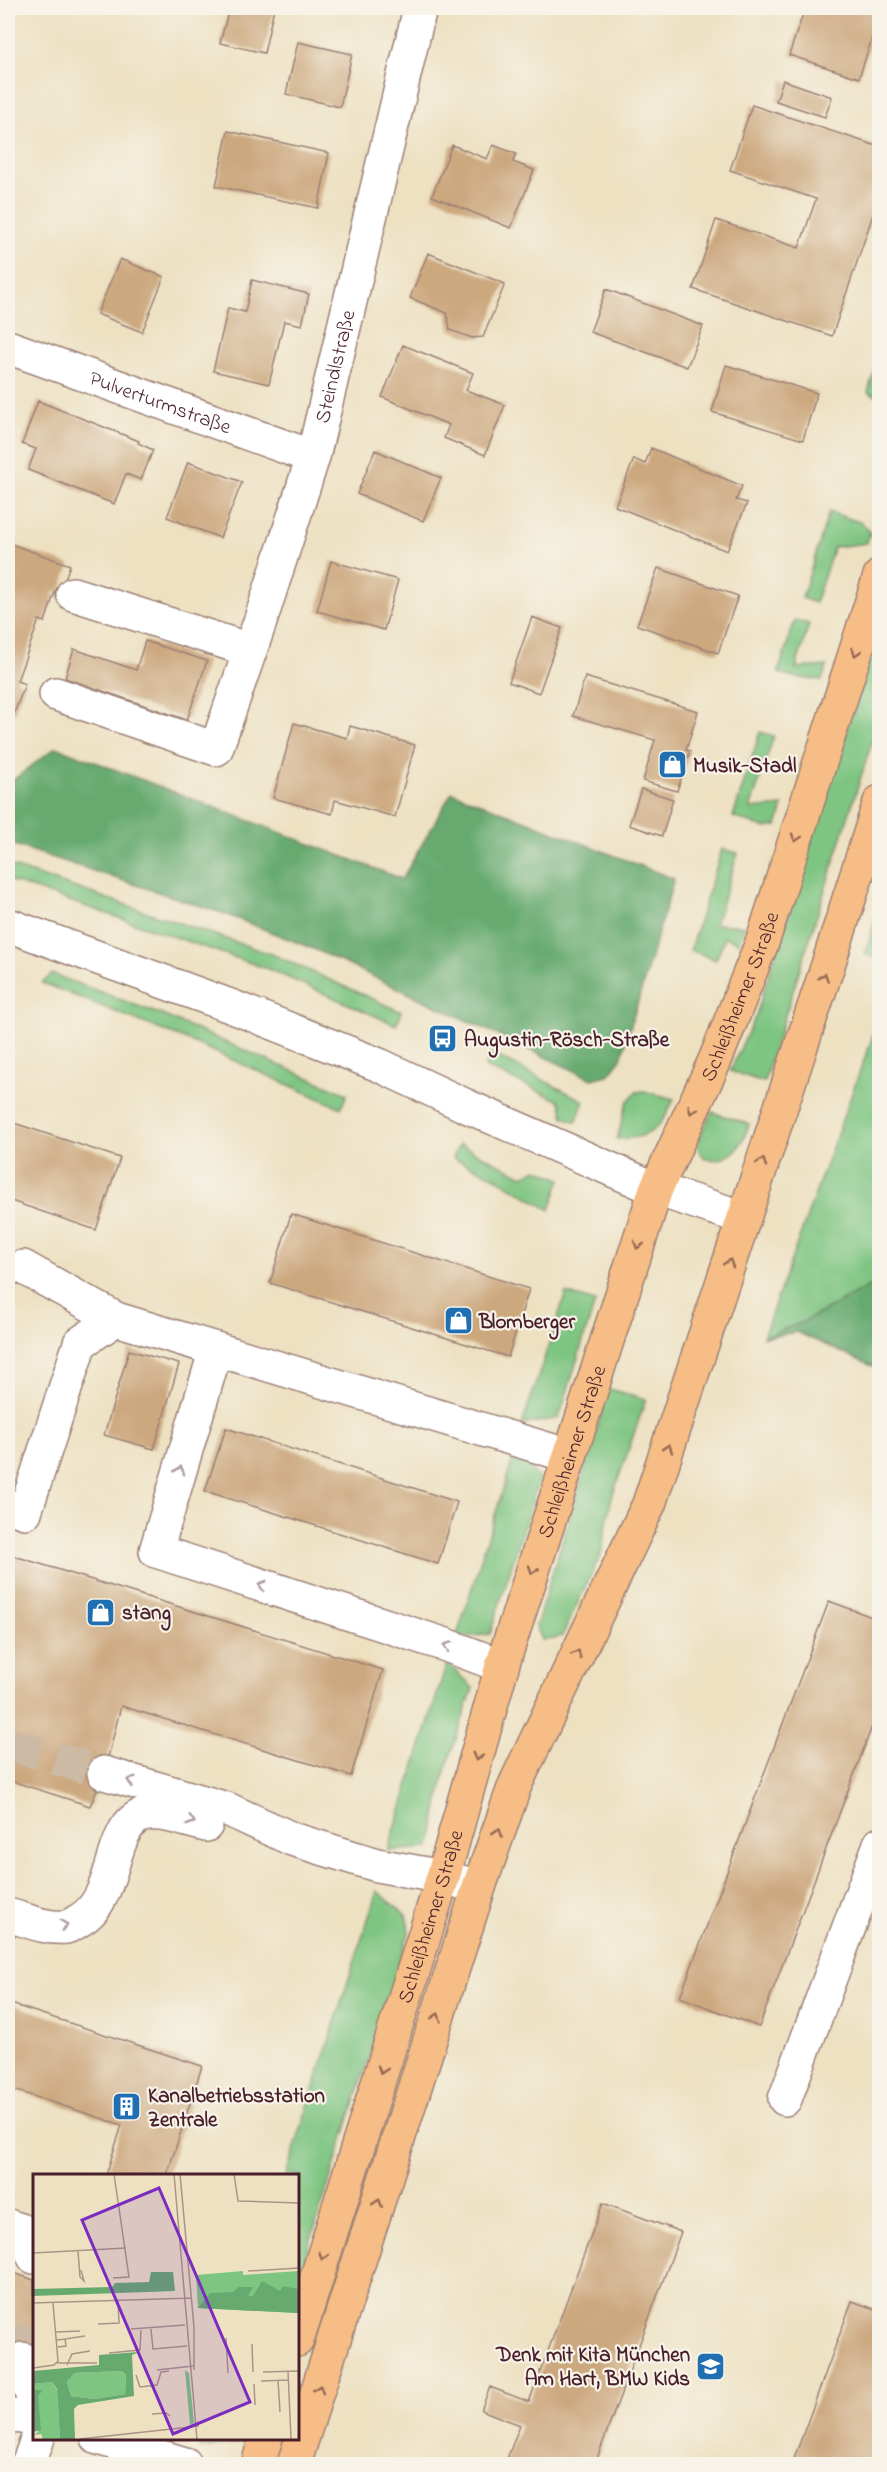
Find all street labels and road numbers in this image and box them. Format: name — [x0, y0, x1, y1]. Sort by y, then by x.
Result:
street label: Steindlstraße — [309, 307, 365, 427]
street label: Pulverturmstraße — [85, 364, 235, 443]
street label: Schleißheimer Straße — [694, 908, 788, 1087]
street label: Schleißheimer Straße — [531, 1361, 615, 1542]
street label: Schleißheimer Straße — [391, 1826, 473, 2008]

